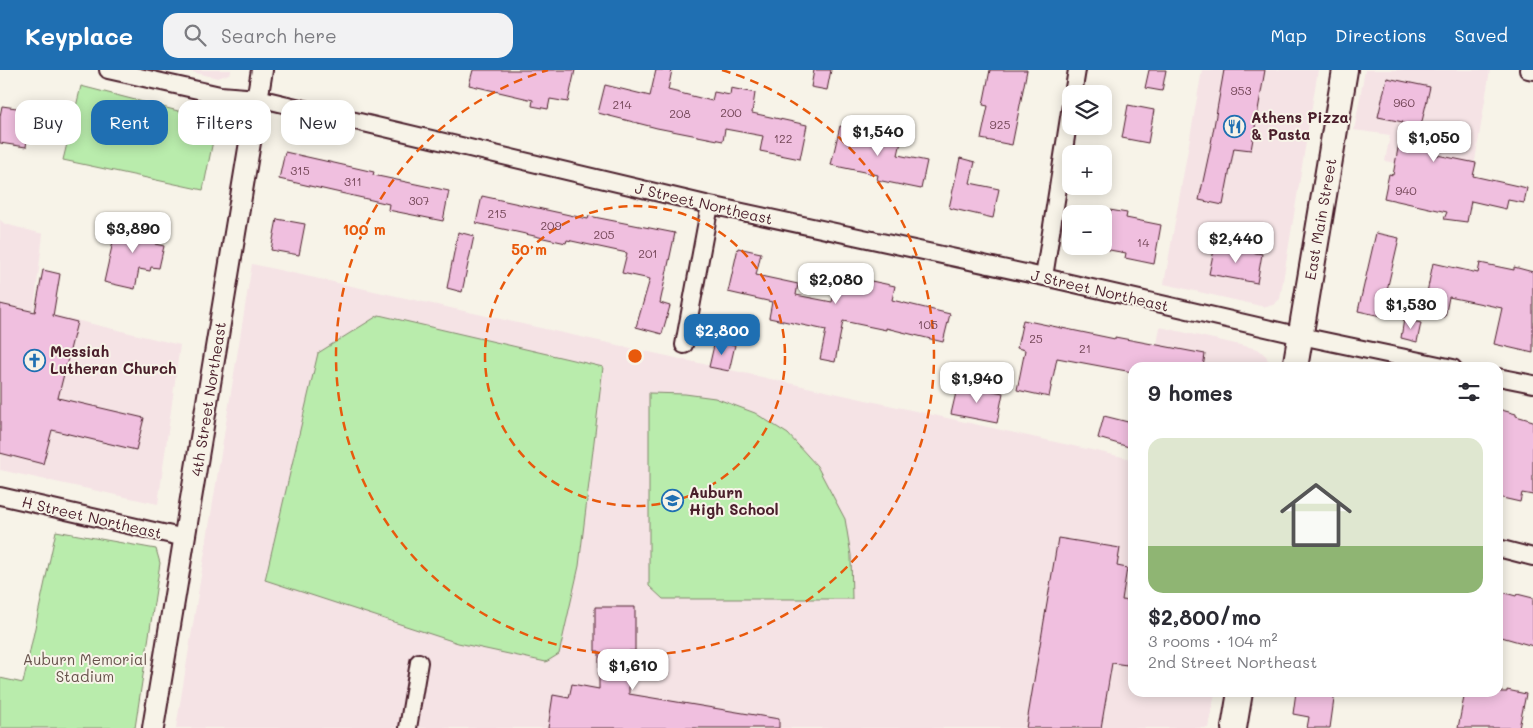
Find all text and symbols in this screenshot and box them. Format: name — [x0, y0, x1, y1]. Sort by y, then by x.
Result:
search box — [163, 13, 513, 58]
text: Keyplace — [25, 20, 133, 51]
icon: search — [181, 21, 209, 49]
text: Search here — [221, 23, 337, 48]
text: Map — [1270, 23, 1307, 47]
text: Directions — [1335, 23, 1427, 47]
text: Saved — [1455, 23, 1508, 47]
house number: 953 — [1230, 82, 1252, 98]
map controls — [1062, 85, 1112, 255]
button: layers — [1062, 85, 1112, 135]
house number: 960 — [1393, 94, 1415, 110]
house number: 214 — [612, 96, 632, 112]
chip: Buy — [15, 100, 81, 145]
chip: Rent — [91, 100, 168, 145]
chip: Filters — [178, 100, 271, 145]
chip: New — [281, 100, 355, 145]
house number: 200 — [720, 104, 742, 120]
house number: 208 — [669, 105, 691, 121]
place label: Athens Pizza & Pasta — [1251, 107, 1349, 144]
pin: $1,540 — [837, 114, 919, 157]
restaurant icon: Athens Pizza & Pasta — [1223, 114, 1247, 138]
house number: 925 — [990, 116, 1010, 132]
text: $1,540 — [852, 120, 904, 141]
pin: $1,050 — [1393, 121, 1475, 163]
text: $1,050 — [1408, 126, 1460, 147]
house number: 122 — [774, 130, 792, 146]
button: + — [1062, 145, 1112, 195]
street label: East Main Street — [1299, 157, 1341, 281]
house number: 315 — [290, 162, 310, 178]
house number: 311 — [344, 173, 362, 189]
street label: J Street Northeast — [633, 177, 775, 229]
house number: 940 — [1395, 182, 1417, 198]
house number: 307 — [408, 192, 430, 208]
house number: 215 — [487, 205, 507, 221]
button: − — [1062, 205, 1112, 255]
pin: $3,890 — [92, 212, 174, 254]
text: $3,890 — [106, 217, 160, 238]
house number: 209 — [540, 217, 562, 233]
text: 100 m — [342, 219, 386, 239]
pin: $2,440 — [1195, 222, 1277, 264]
house number: 205 — [593, 226, 615, 242]
text: $2,440 — [1209, 227, 1263, 248]
house number: 14 — [1137, 234, 1149, 250]
text: 50 m — [511, 239, 547, 259]
house number: 201 — [638, 245, 658, 261]
pin: $2,080 — [795, 262, 877, 305]
street label: J Street Northeast — [1029, 264, 1171, 316]
text: $2,080 — [809, 268, 863, 289]
pin: $1,530 — [1370, 288, 1452, 330]
text: $1,530 — [1385, 293, 1437, 314]
pin: $2,800 — [681, 314, 763, 356]
house number: 105 — [918, 316, 938, 332]
text: $2,800 — [695, 319, 749, 340]
street label: 4th Street Northeast — [186, 320, 230, 478]
house number: 25 — [1029, 330, 1043, 346]
house number: 21 — [1079, 340, 1091, 356]
place label: Messiah Lutheran Church — [50, 341, 177, 378]
centre of rings — [626, 347, 644, 365]
church icon: Messiah Lutheran Church — [22, 348, 46, 372]
pin: $1,940 — [936, 362, 1018, 404]
text: $1,940 — [951, 367, 1003, 388]
icon: filters — [1455, 378, 1483, 406]
text: 9 homes — [1148, 379, 1233, 406]
icon: home — [1271, 470, 1361, 560]
place label: Auburn High School — [689, 482, 779, 519]
school or university icon: Auburn High School — [661, 489, 685, 513]
street label: H Street Northeast — [20, 491, 164, 543]
text: $2,800/mo — [1148, 603, 1261, 630]
text: 3 rooms · 104 m² — [1148, 630, 1278, 651]
pin: $1,610 — [592, 648, 674, 691]
park label: Auburn Memorial Stadium — [23, 649, 147, 686]
text: 2nd Street Northeast — [1148, 651, 1317, 672]
text: $1,610 — [609, 654, 657, 675]

